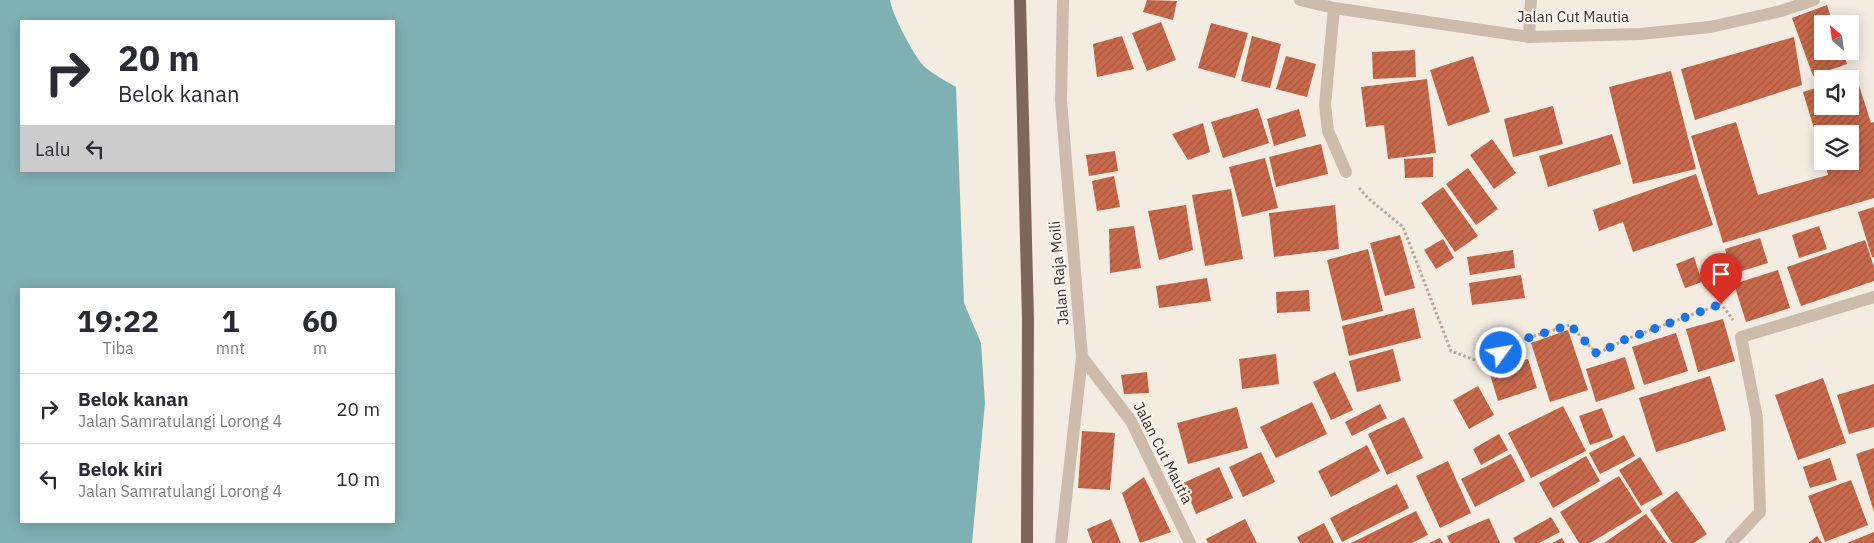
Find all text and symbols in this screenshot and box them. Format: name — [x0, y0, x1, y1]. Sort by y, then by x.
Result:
street label: Jalan Cut Mautia — [1517, 7, 1629, 26]
north arrow — [1814, 15, 1859, 60]
map controls — [1814, 15, 1859, 170]
text: 20 m — [118, 35, 200, 81]
icon: right — [35, 40, 100, 105]
button: sound — [1814, 70, 1859, 115]
text: Belok kanan — [118, 79, 240, 108]
button: layers — [1814, 125, 1859, 170]
icon: left — [81, 135, 109, 163]
text: Lalu — [35, 137, 71, 161]
street label: Jalan Raja Moili — [1044, 220, 1073, 326]
pin — [1700, 253, 1742, 304]
icon: arrive — [1707, 260, 1735, 288]
text: 19:22 — [77, 301, 159, 340]
text: 1 — [221, 301, 239, 340]
text: 60 — [302, 301, 338, 340]
position arrow — [1474, 326, 1526, 378]
text: Tiba — [103, 338, 134, 358]
text: mnt — [216, 338, 245, 358]
text: m — [313, 338, 327, 358]
text: Belok kanan — [78, 387, 189, 411]
icon: right — [35, 395, 63, 423]
text: 20 m — [336, 397, 380, 421]
street label: Jalan Cut Mautia — [1130, 398, 1197, 507]
text: Jalan Samratulangi Lorong 4 — [78, 411, 282, 431]
text: Belok kiri — [78, 457, 163, 481]
icon: left — [35, 465, 63, 493]
text: 10 m — [336, 467, 380, 491]
text: Jalan Samratulangi Lorong 4 — [78, 481, 282, 501]

